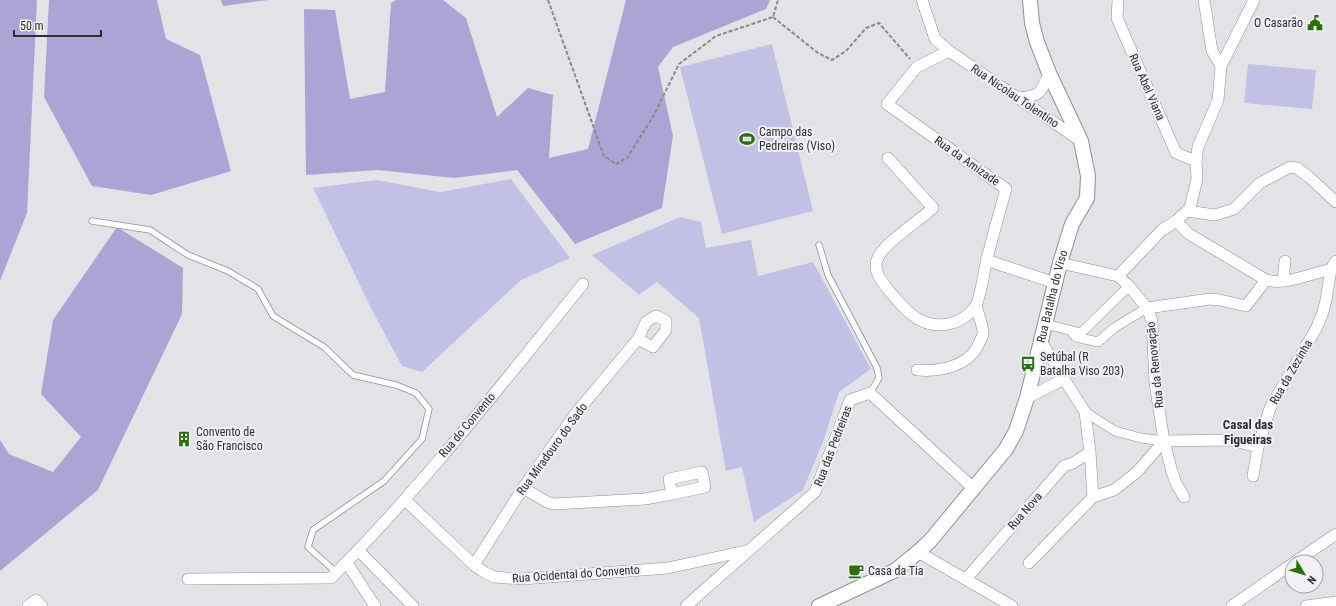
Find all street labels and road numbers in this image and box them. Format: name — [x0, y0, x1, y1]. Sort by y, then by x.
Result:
street label: Rua Abel Viana — [1126, 52, 1168, 123]
street label: Rua Nicolau Tolentino — [968, 61, 1062, 131]
street label: Rua da Amizade — [932, 133, 1003, 189]
street label: Rua Batalha do Viso — [1034, 248, 1071, 344]
street label: Rua da Renovação — [1143, 321, 1167, 409]
street label: Rua da Zezinha — [1267, 337, 1315, 407]
street label: Rua do Convento — [436, 390, 498, 460]
street label: Rua Miradouro do Sado — [514, 400, 590, 498]
street label: Rua das Pedreiras — [811, 404, 855, 488]
street label: Rua Nova — [1005, 489, 1045, 533]
street label: Rua Ocidental do Convento — [512, 563, 640, 585]

